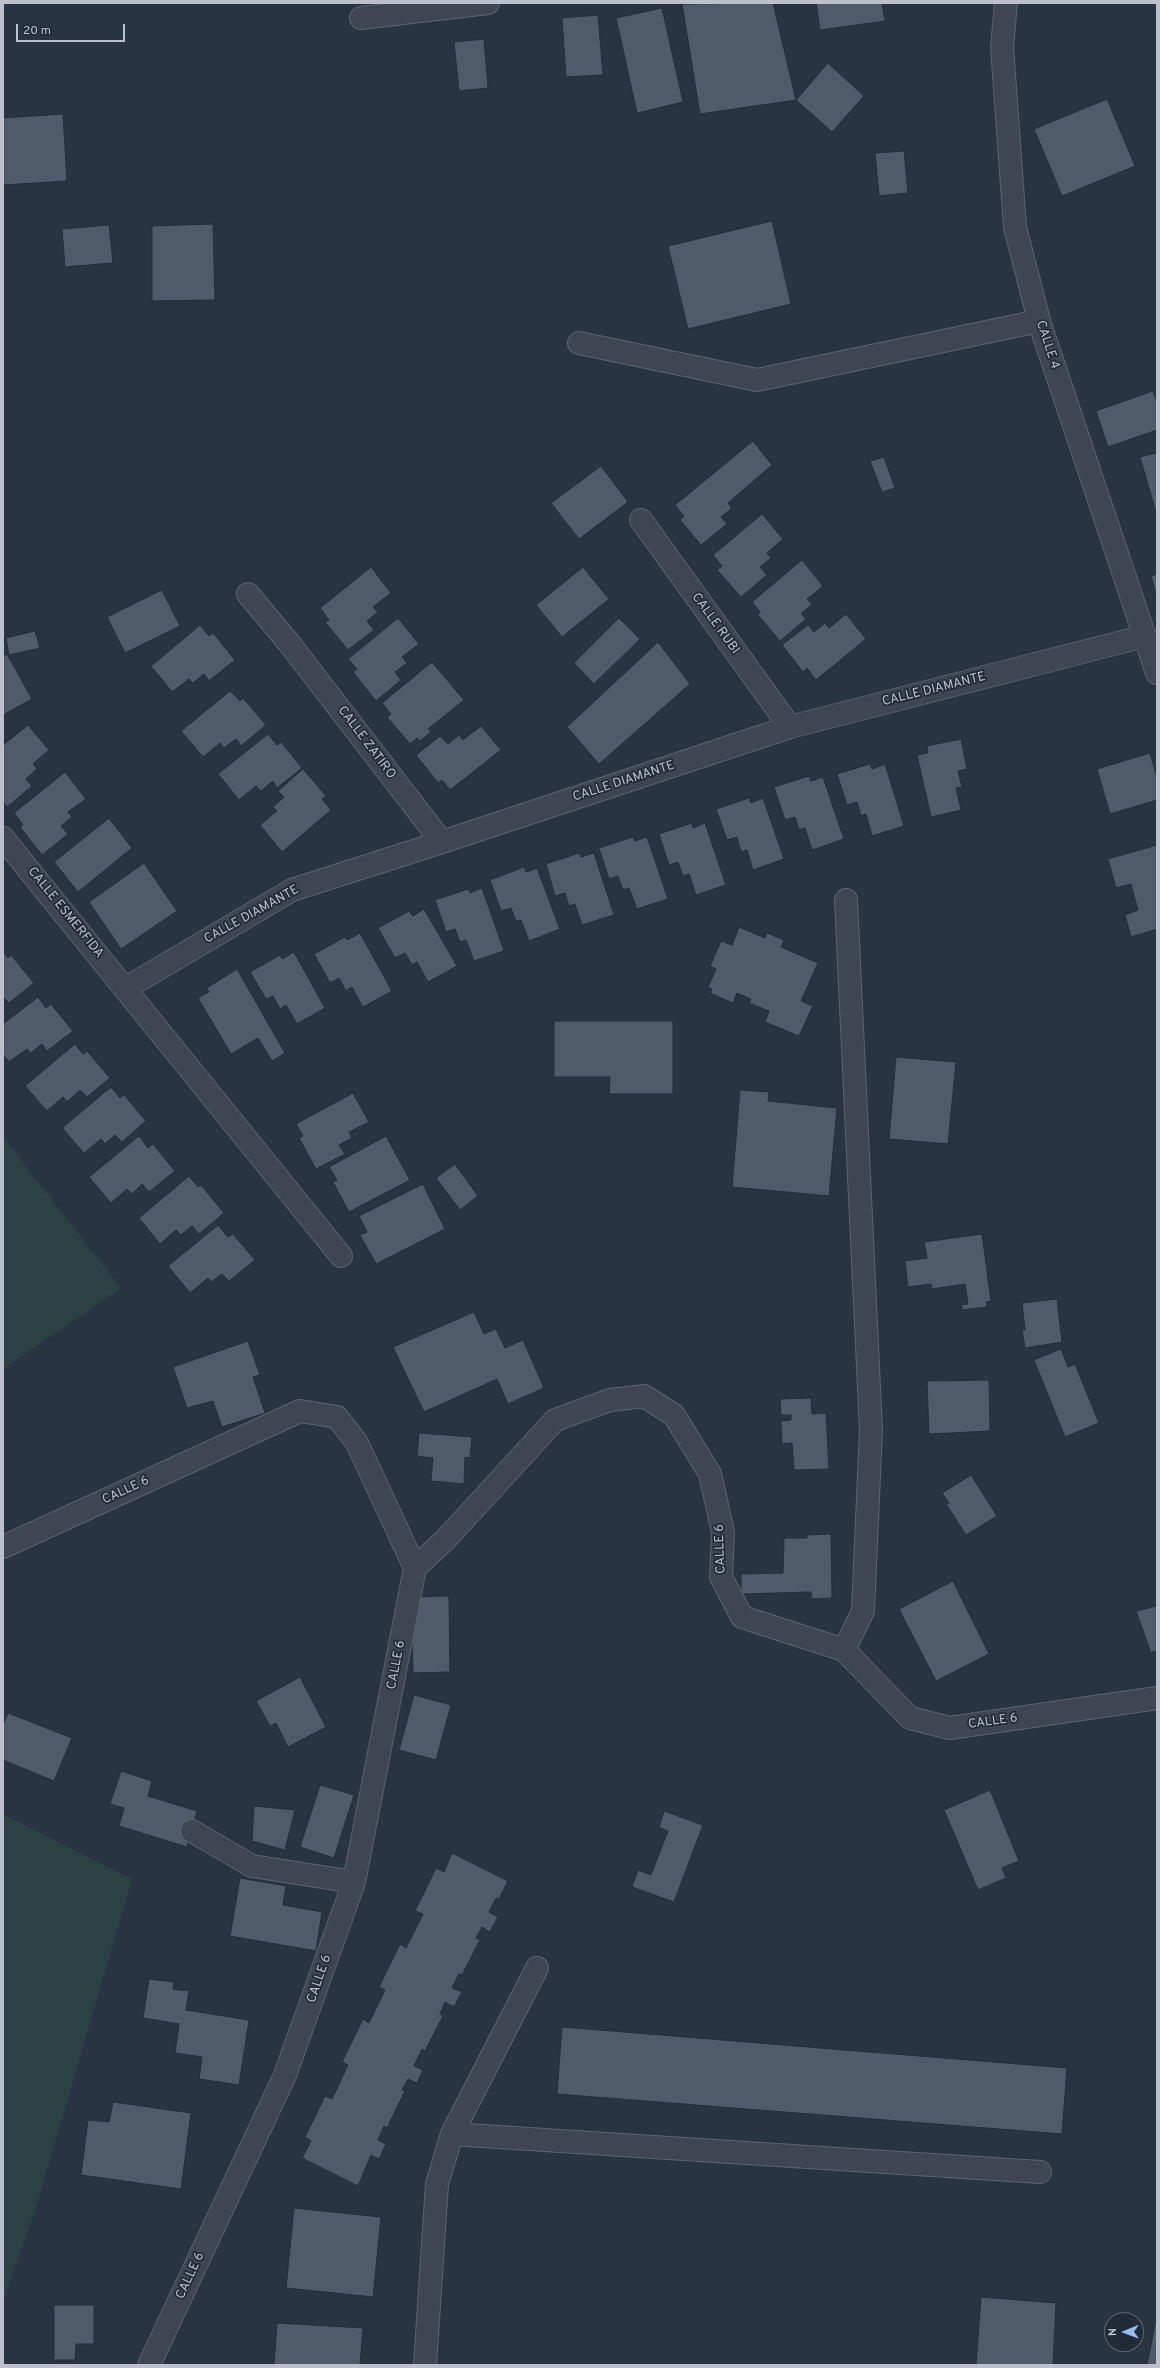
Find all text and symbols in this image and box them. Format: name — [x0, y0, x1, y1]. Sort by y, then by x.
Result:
scale bar — [18, 16, 127, 42]
text: 20 m — [23, 23, 51, 39]
street label: CALLE 4 — [1032, 319, 1062, 371]
street label: CALLE RUBI — [688, 590, 742, 658]
street label: CALLE DIAMANTE — [881, 670, 987, 710]
street label: CALLE ZATIRO — [334, 703, 398, 783]
street label: CALLE DIAMANTE — [571, 758, 677, 806]
street label: CALLE ESMERFIDA — [24, 864, 106, 962]
street label: CALLE DIAMANTE — [202, 882, 302, 948]
street label: CALLE 6 — [100, 1473, 152, 1509]
street label: CALLE 6 — [712, 1524, 730, 1574]
street label: CALLE 6 — [385, 1639, 409, 1691]
street label: CALLE 6 — [967, 1711, 1019, 1733]
street label: CALLE 6 — [305, 1953, 335, 2005]
street label: CALLE 6 — [173, 2250, 209, 2302]
north arrow — [1104, 2312, 1144, 2352]
text: N — [1106, 2328, 1120, 2336]

